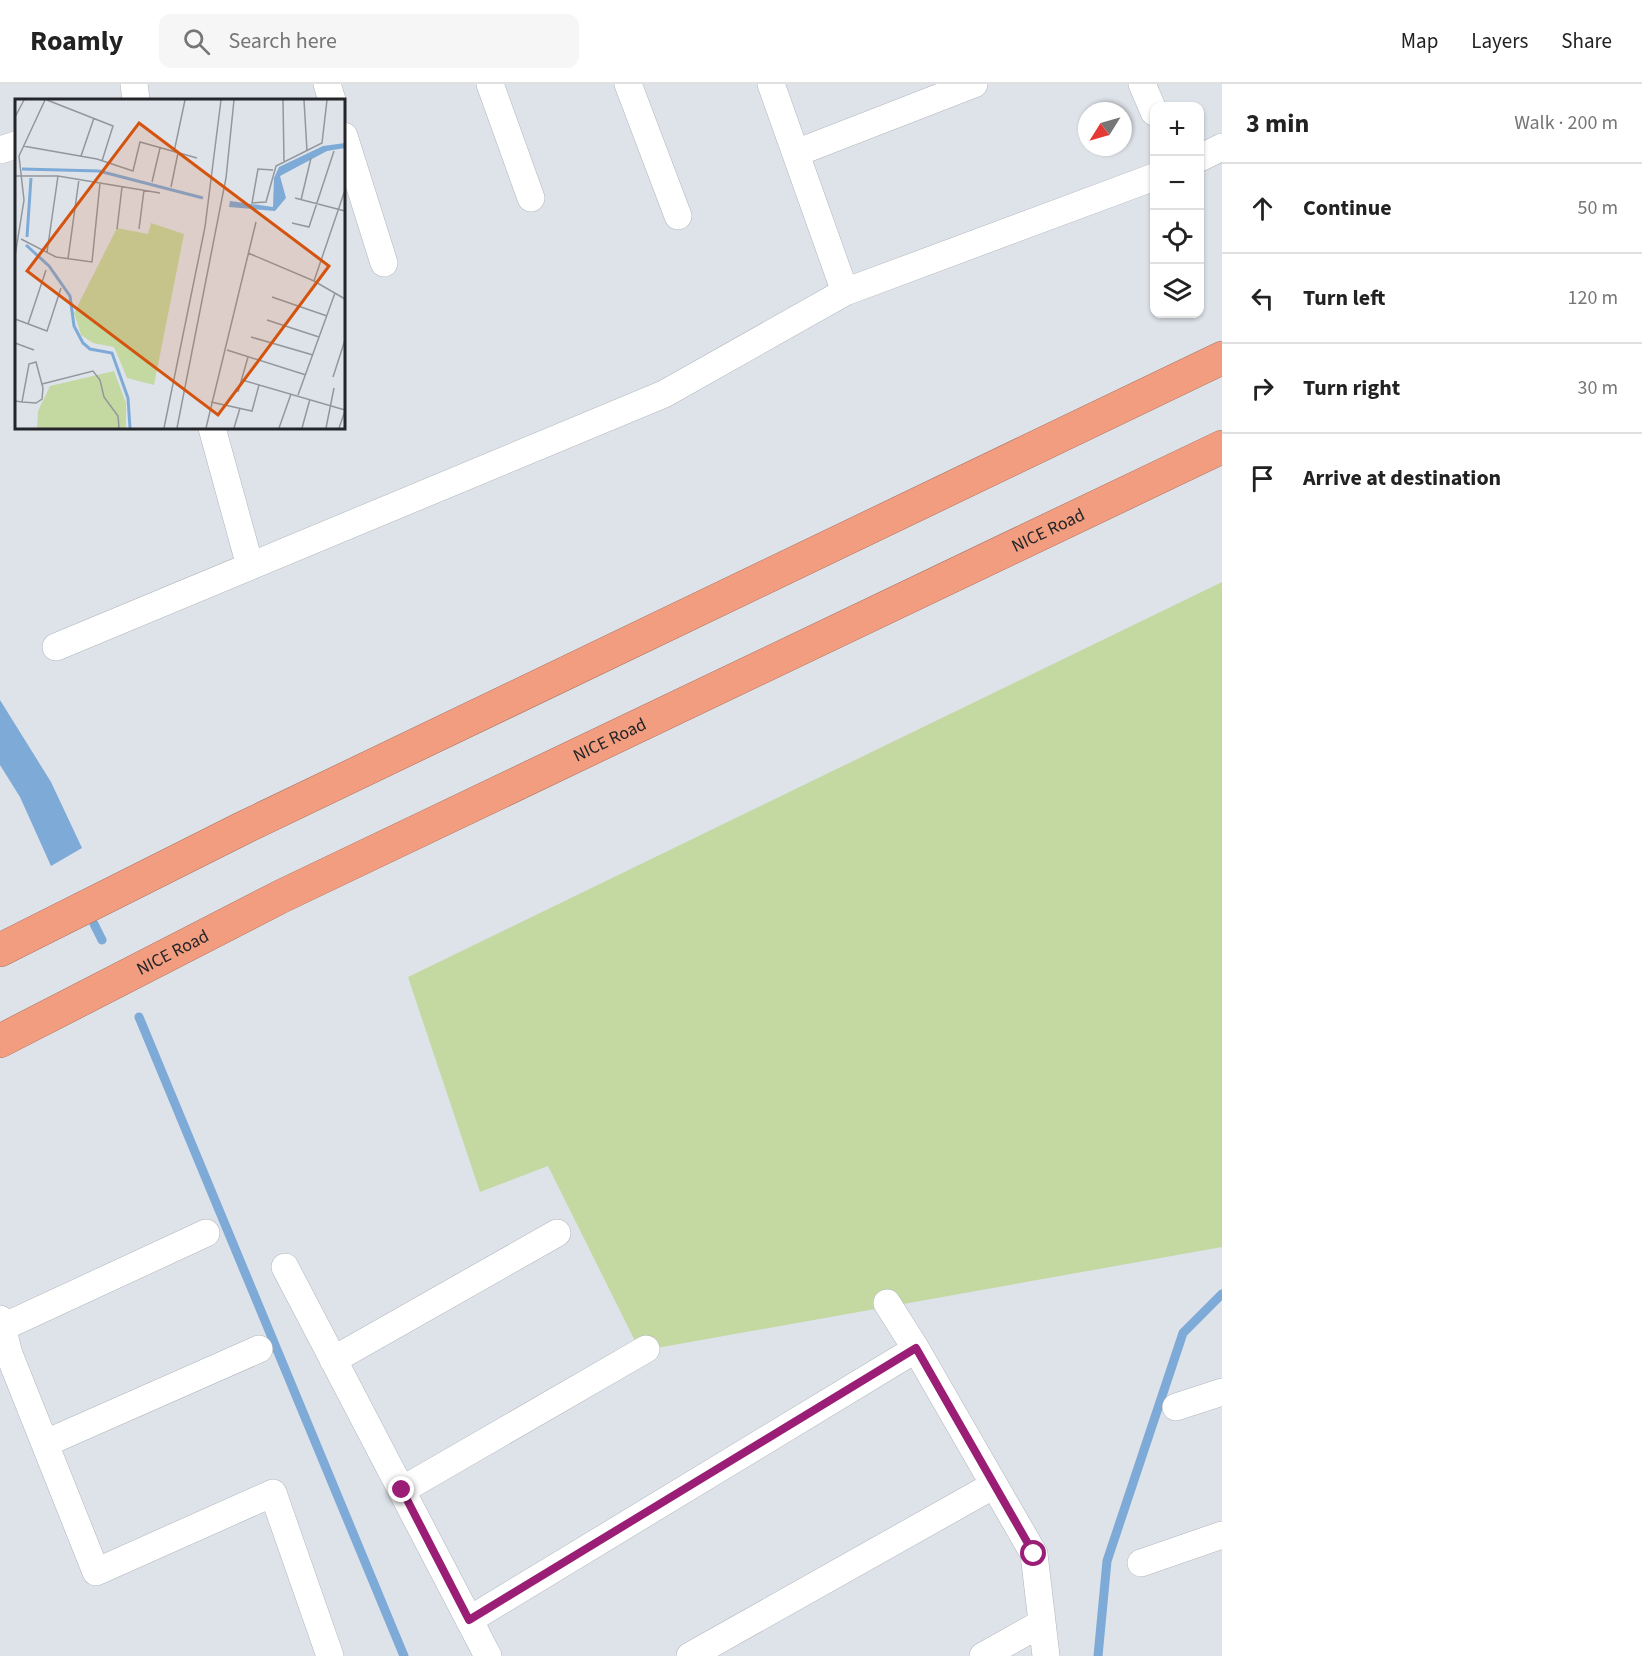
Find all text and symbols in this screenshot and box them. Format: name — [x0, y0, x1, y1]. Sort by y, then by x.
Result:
search box — [159, 14, 579, 68]
text: Roamly — [30, 21, 123, 61]
icon: search — [180, 25, 213, 58]
text: Search here — [228, 25, 337, 57]
text: Map — [1401, 26, 1438, 56]
text: Layers — [1471, 26, 1528, 56]
text: Share — [1561, 26, 1612, 56]
inset map — [15, 99, 345, 429]
north arrow — [1078, 102, 1132, 156]
map controls — [1150, 102, 1204, 318]
button: + — [1150, 102, 1204, 156]
text: 3 min — [1246, 105, 1309, 142]
text: Walk · 200 m — [1514, 109, 1618, 137]
button: − — [1150, 156, 1204, 210]
icon: ahead — [1246, 192, 1279, 225]
text: Continue — [1303, 192, 1392, 224]
text: 50 m — [1578, 194, 1618, 222]
button: locate — [1150, 210, 1204, 264]
button: layers — [1150, 264, 1204, 318]
icon: left — [1246, 282, 1279, 315]
text: Turn left — [1303, 282, 1385, 314]
text: 120 m — [1568, 284, 1618, 312]
icon: right — [1246, 372, 1279, 405]
text: Turn right — [1303, 372, 1400, 404]
text: 30 m — [1578, 374, 1618, 402]
icon: arrive — [1246, 462, 1279, 495]
text: Arrive at destination — [1303, 462, 1501, 494]
street label: NICE Road — [1007, 502, 1089, 559]
street label: NICE Road — [569, 712, 650, 768]
street label: NICE Road — [132, 924, 213, 982]
route end — [388, 1476, 414, 1502]
route start — [1020, 1540, 1046, 1566]

